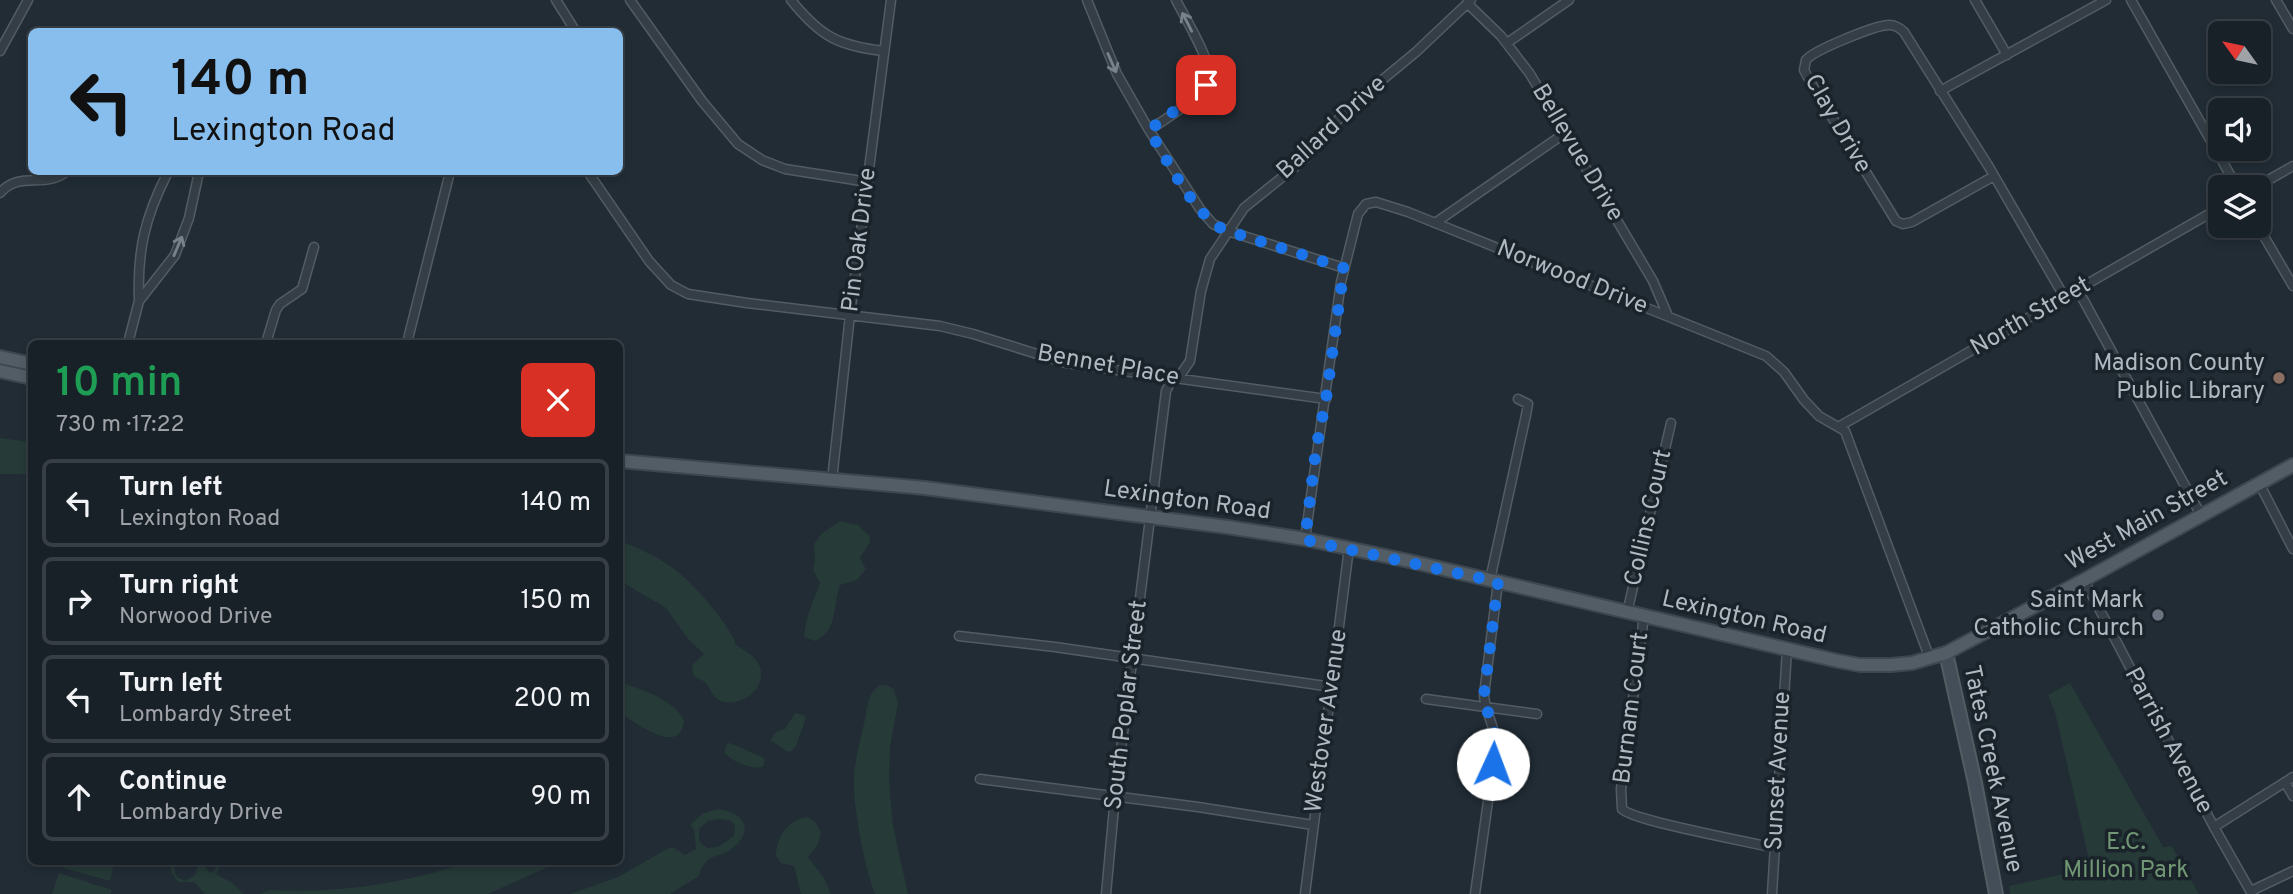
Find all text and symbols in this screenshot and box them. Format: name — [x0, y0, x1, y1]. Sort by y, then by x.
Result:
one-way arrow — [1180, 12, 1194, 33]
north arrow — [2208, 21, 2272, 84]
map controls — [2208, 21, 2271, 238]
text: 140 m — [171, 51, 310, 113]
one-way arrow — [1106, 52, 1119, 74]
pin — [1176, 55, 1236, 115]
icon: left — [56, 56, 147, 147]
icon: arrive — [1187, 66, 1225, 104]
street label: Clay Drive — [1797, 69, 1877, 179]
street label: Ballard Drive — [1271, 70, 1393, 186]
street label: Bellevue Drive — [1524, 79, 1630, 227]
button: sound — [2208, 98, 2271, 161]
text: Lexington Road — [171, 112, 395, 152]
street label: Pin Oak Drive — [836, 166, 884, 314]
button: layers — [2208, 175, 2271, 238]
street label: Norwood Drive — [1492, 234, 1652, 322]
one-way arrow — [172, 236, 185, 258]
street label: North Street — [1966, 271, 2096, 363]
street label: Bennet Place — [1035, 339, 1181, 393]
place label: Madison County Public Library — [2093, 349, 2265, 407]
text: 10 min — [56, 358, 182, 411]
button: close — [521, 363, 595, 437]
marker: Madison County Public Library — [2271, 370, 2287, 386]
text: 730 m · 17:22 — [56, 411, 185, 440]
street label: Collins Court — [1619, 447, 1679, 589]
street label: West Main Street — [2061, 464, 2233, 578]
text: Turn left — [119, 472, 223, 505]
street label: Lexington Road — [1102, 474, 1272, 528]
icon: left — [60, 484, 98, 522]
text: 140 m — [521, 487, 591, 520]
text: Lexington Road — [119, 505, 280, 534]
text: Turn right — [119, 570, 239, 603]
icon: right — [60, 582, 98, 620]
street label: Lexington Road — [1659, 584, 1829, 652]
text: 150 m — [520, 585, 591, 618]
place label: Saint Mark Catholic Church — [1973, 586, 2144, 644]
street label: South Poplar Street — [1099, 599, 1155, 811]
text: Norwood Drive — [119, 603, 272, 632]
marker: Saint Mark Catholic Church — [2150, 607, 2166, 623]
street label: Westover Avenue — [1299, 627, 1355, 815]
street label: Burnam Court — [1608, 630, 1656, 786]
street label: Tates Creek Avenue — [1955, 663, 2029, 875]
street label: Parrish Avenue — [2117, 663, 2219, 819]
text: Turn left — [119, 668, 223, 701]
icon: left — [60, 680, 98, 718]
text: 200 m — [514, 683, 591, 716]
street label: Sunset Avenue — [1760, 691, 1798, 851]
text: Lombardy Street — [119, 701, 292, 730]
position arrow — [1456, 727, 1530, 801]
text: Continue — [119, 766, 227, 799]
icon: ahead — [60, 778, 98, 816]
text: 90 m — [531, 781, 591, 814]
text: Lombardy Drive — [119, 799, 283, 828]
park label: E.C. Million Park — [2063, 828, 2189, 886]

